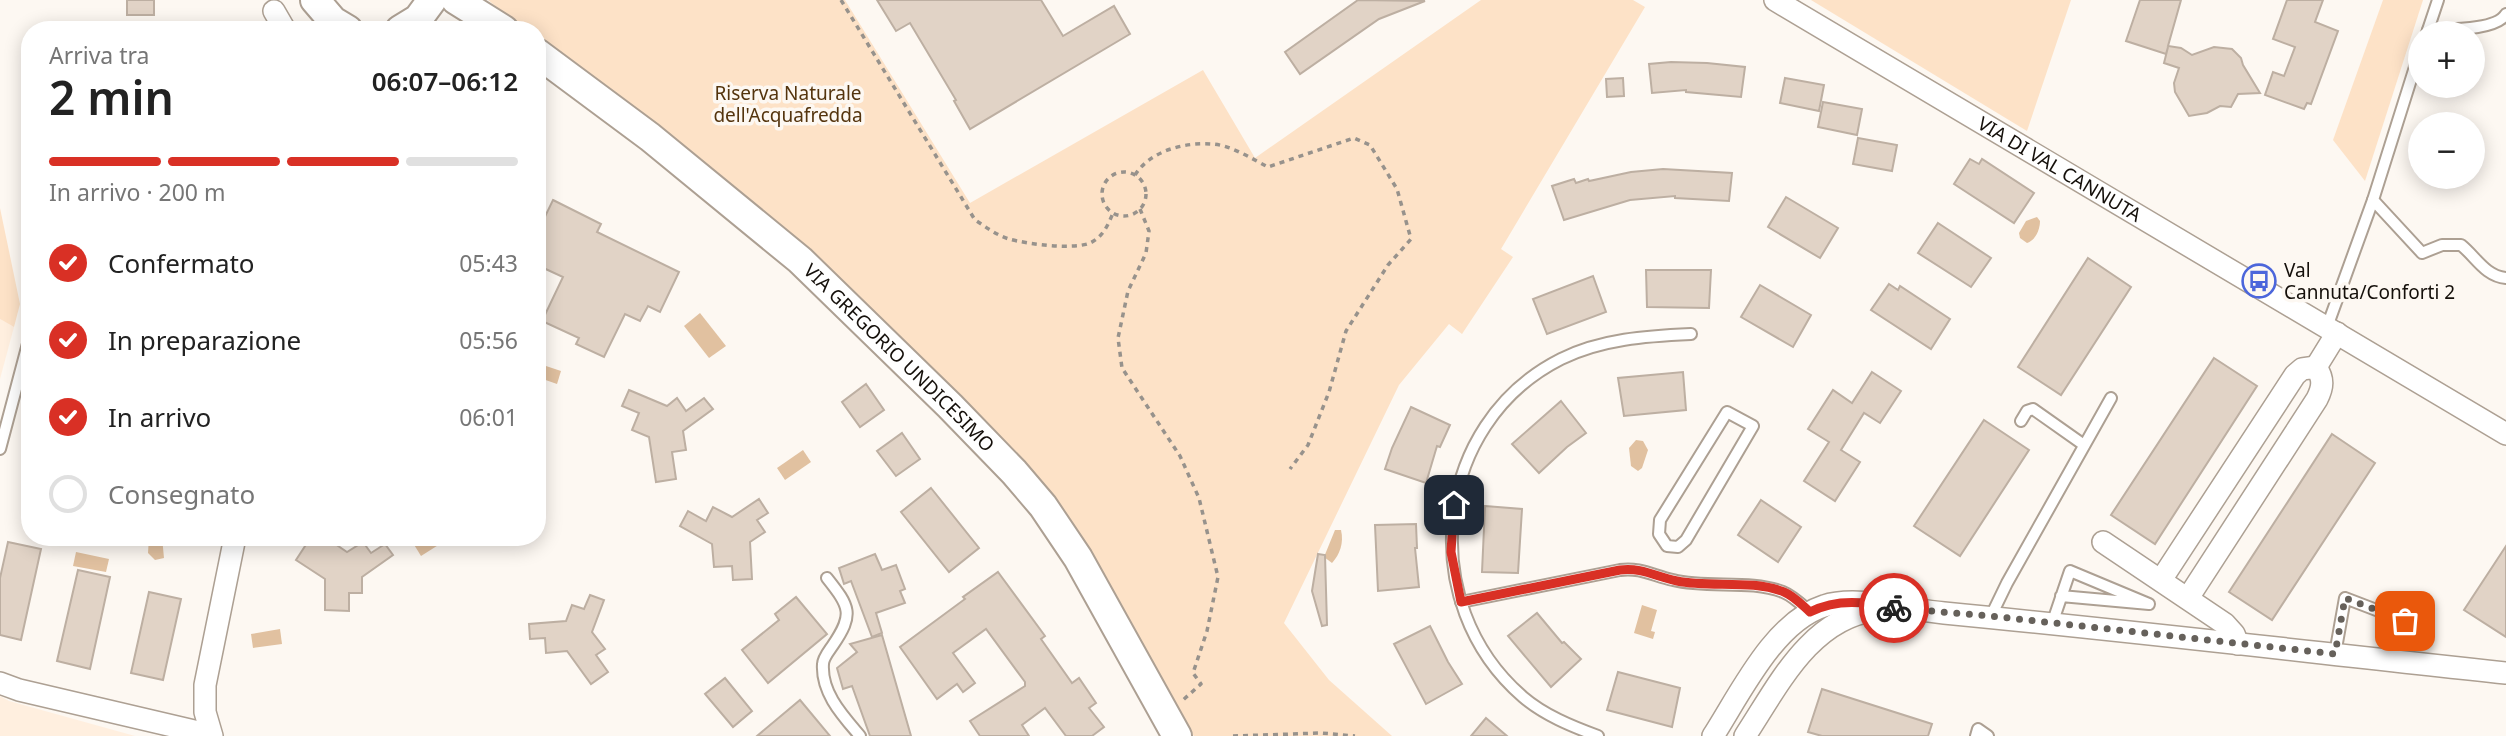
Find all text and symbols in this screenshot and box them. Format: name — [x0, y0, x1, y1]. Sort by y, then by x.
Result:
map controls — [2408, 21, 2485, 189]
button: + — [2408, 21, 2485, 98]
text: Arriva tra — [49, 39, 149, 71]
text: 06:07–06:12 — [372, 63, 518, 99]
text: 2 min — [49, 66, 174, 128]
park label: Riserva Naturale dell'Acquafredda — [713, 80, 863, 128]
street label: VIA DI VAL CANNUTA — [1973, 110, 2147, 228]
button: − — [2408, 112, 2485, 189]
text: In arrivo · 200 m — [49, 176, 226, 208]
icon: check — [49, 244, 87, 282]
text: Confermato — [108, 245, 255, 281]
text: 05:43 — [459, 247, 518, 279]
place label: Val Cannuta/Conforti 2 — [2284, 257, 2455, 305]
street label: VIA GREGORIO UNDICESIMO — [798, 258, 1000, 457]
bus stop icon: Val Cannuta/Conforti 2 — [2240, 262, 2278, 300]
icon: check — [49, 321, 87, 359]
text: In preparazione — [108, 322, 301, 358]
text: 05:56 — [459, 324, 518, 356]
icon: check — [49, 398, 87, 436]
text: In arrivo — [108, 399, 211, 435]
text: 06:01 — [459, 401, 518, 433]
pin — [1424, 475, 1484, 535]
text: Consegnato — [108, 476, 255, 512]
icon: home — [1435, 486, 1473, 524]
courier — [1859, 573, 1929, 643]
icon: bike — [1875, 589, 1913, 627]
pin — [2375, 591, 2435, 651]
icon: bag — [2386, 602, 2424, 640]

